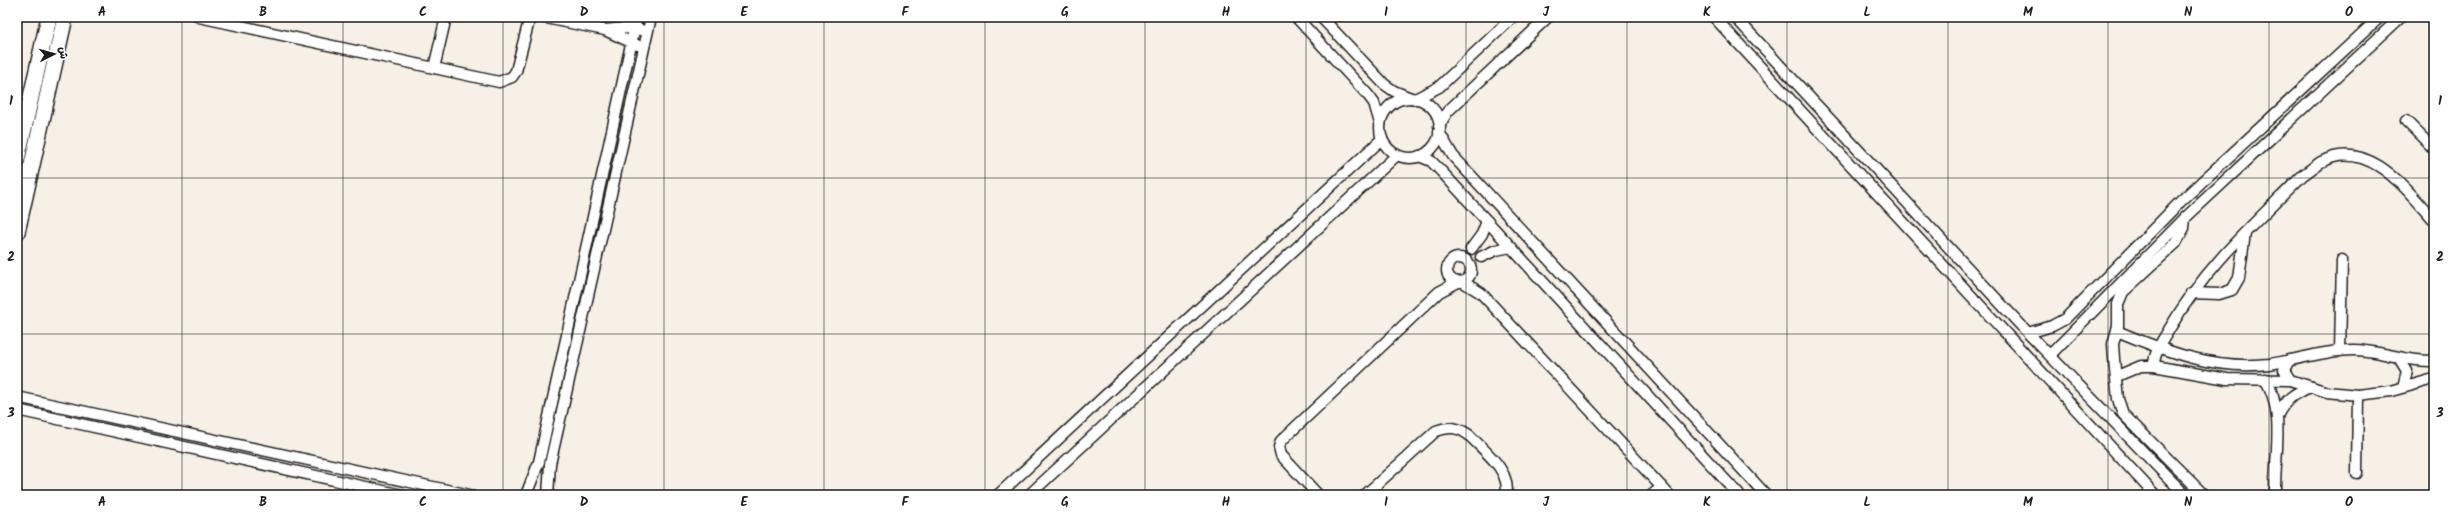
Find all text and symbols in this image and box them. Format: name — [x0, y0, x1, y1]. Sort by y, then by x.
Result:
text: A — [98, 2, 106, 23]
text: B — [259, 2, 267, 23]
text: C — [419, 2, 427, 23]
text: D — [580, 2, 589, 23]
text: E — [740, 2, 748, 23]
text: F — [901, 2, 909, 23]
text: G — [1061, 2, 1069, 23]
text: H — [1222, 2, 1231, 23]
text: I — [1384, 2, 1388, 23]
text: J — [1543, 2, 1550, 23]
text: K — [1703, 2, 1711, 23]
text: L — [1863, 2, 1871, 23]
text: M — [2023, 2, 2033, 23]
text: N — [2184, 2, 2193, 23]
text: O — [2345, 2, 2353, 23]
north arrow — [34, 34, 74, 74]
text: ش — [53, 46, 73, 60]
text: 1 — [9, 91, 13, 112]
text: 1 — [2438, 91, 2442, 112]
text: 2 — [7, 247, 15, 268]
text: 2 — [2436, 247, 2444, 268]
text: 3 — [6, 403, 15, 424]
text: 3 — [2435, 403, 2444, 424]
text: A — [98, 492, 106, 512]
text: B — [259, 492, 267, 512]
text: C — [419, 492, 427, 512]
text: D — [580, 492, 589, 512]
text: E — [740, 492, 748, 512]
text: F — [901, 492, 909, 512]
text: G — [1061, 492, 1069, 512]
text: H — [1222, 492, 1231, 512]
text: I — [1384, 492, 1388, 512]
text: J — [1543, 492, 1550, 512]
text: K — [1703, 492, 1711, 512]
text: L — [1863, 492, 1871, 512]
text: M — [2023, 492, 2033, 512]
text: N — [2184, 492, 2193, 512]
text: O — [2345, 492, 2353, 512]

